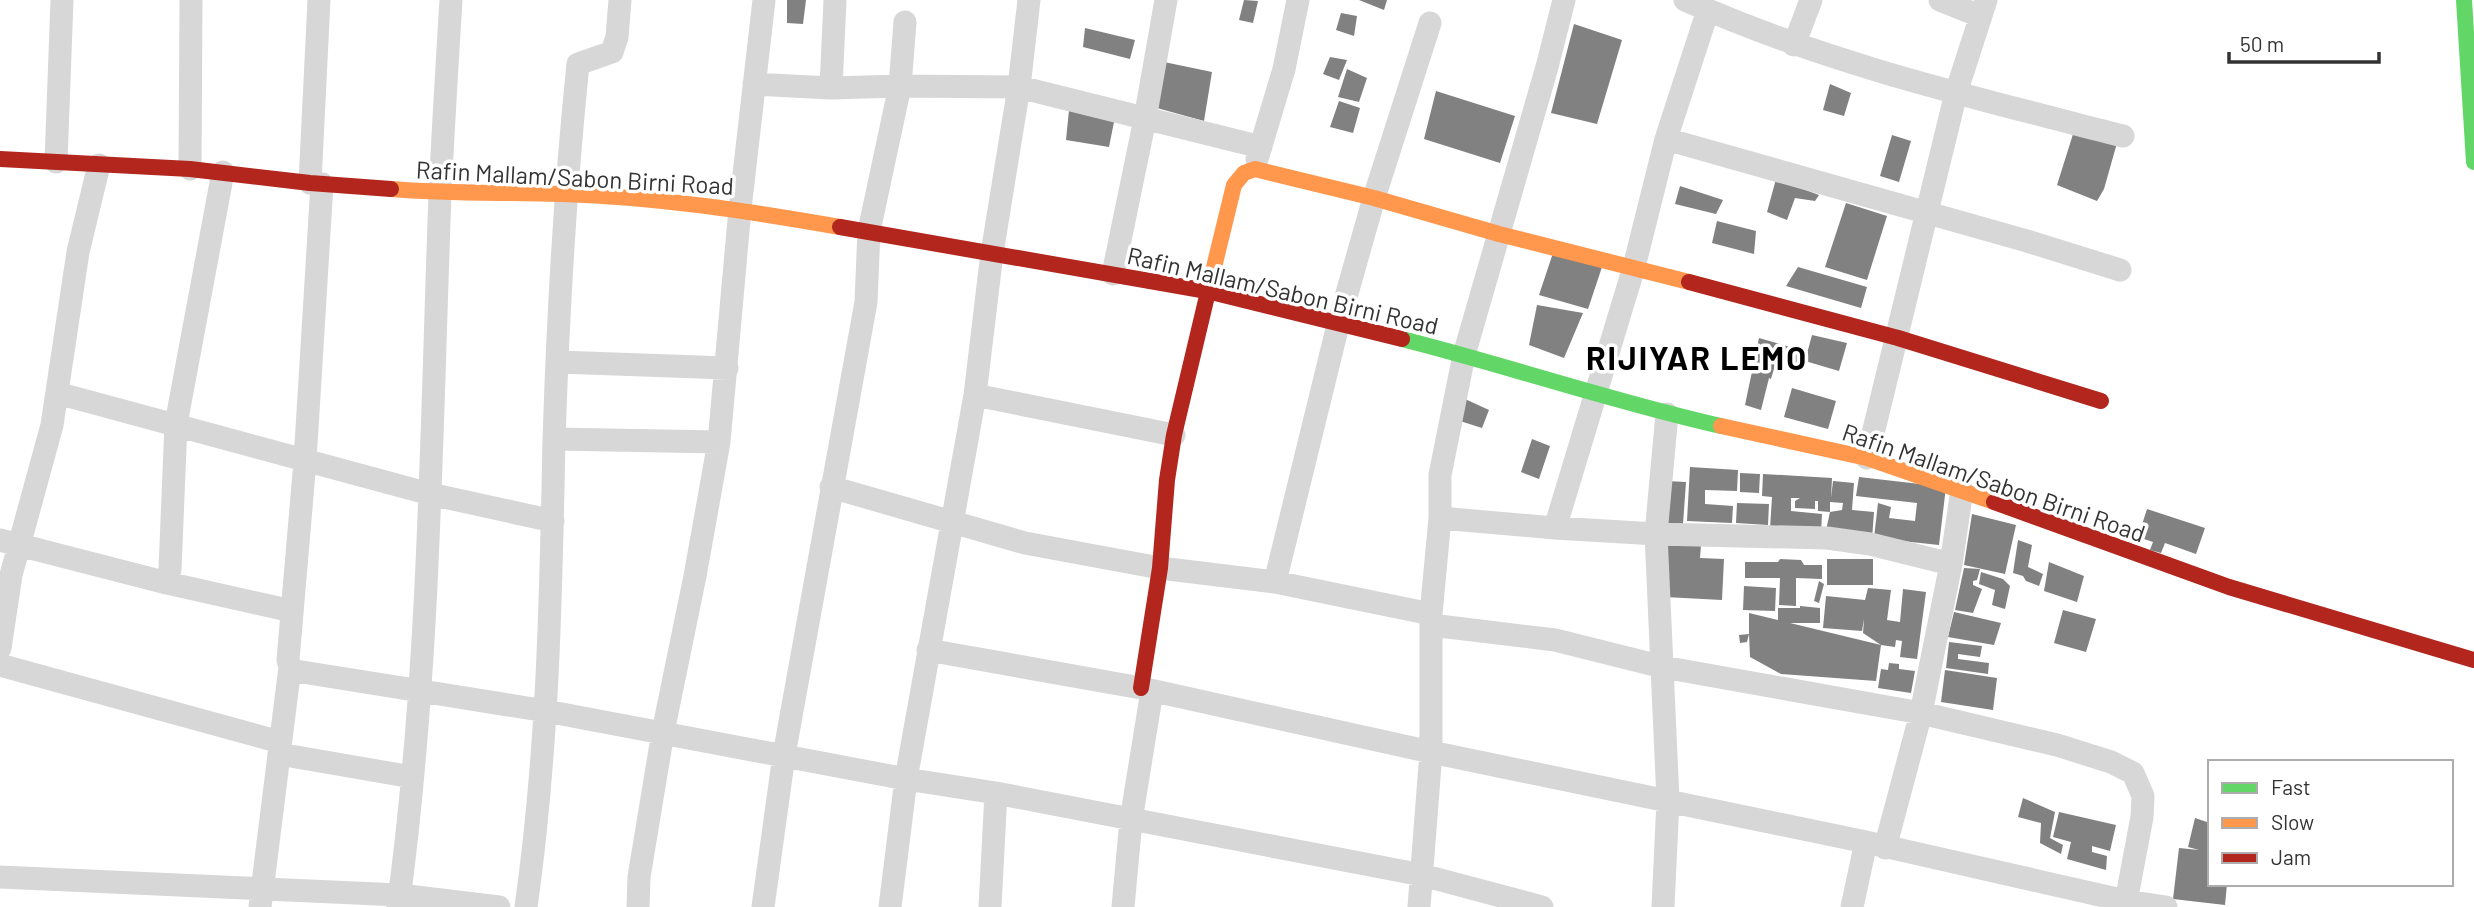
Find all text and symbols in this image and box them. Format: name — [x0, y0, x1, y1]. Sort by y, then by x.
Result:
scale bar — [2229, 21, 2380, 65]
text: 50 m — [2240, 31, 2284, 56]
street label: Rafin Mallam/Sabon Birni Road — [415, 154, 735, 200]
street label: Rafin Mallam/Sabon Birni Road — [1125, 240, 1441, 340]
district label: RIJIYAR LEMO — [1586, 338, 1808, 376]
street label: Rafin Mallam/Sabon Birni Road — [1839, 416, 2149, 548]
legend — [2208, 760, 2453, 886]
text: Fast — [2271, 774, 2311, 799]
text: Slow — [2271, 809, 2314, 834]
text: Jam — [2271, 844, 2311, 869]

